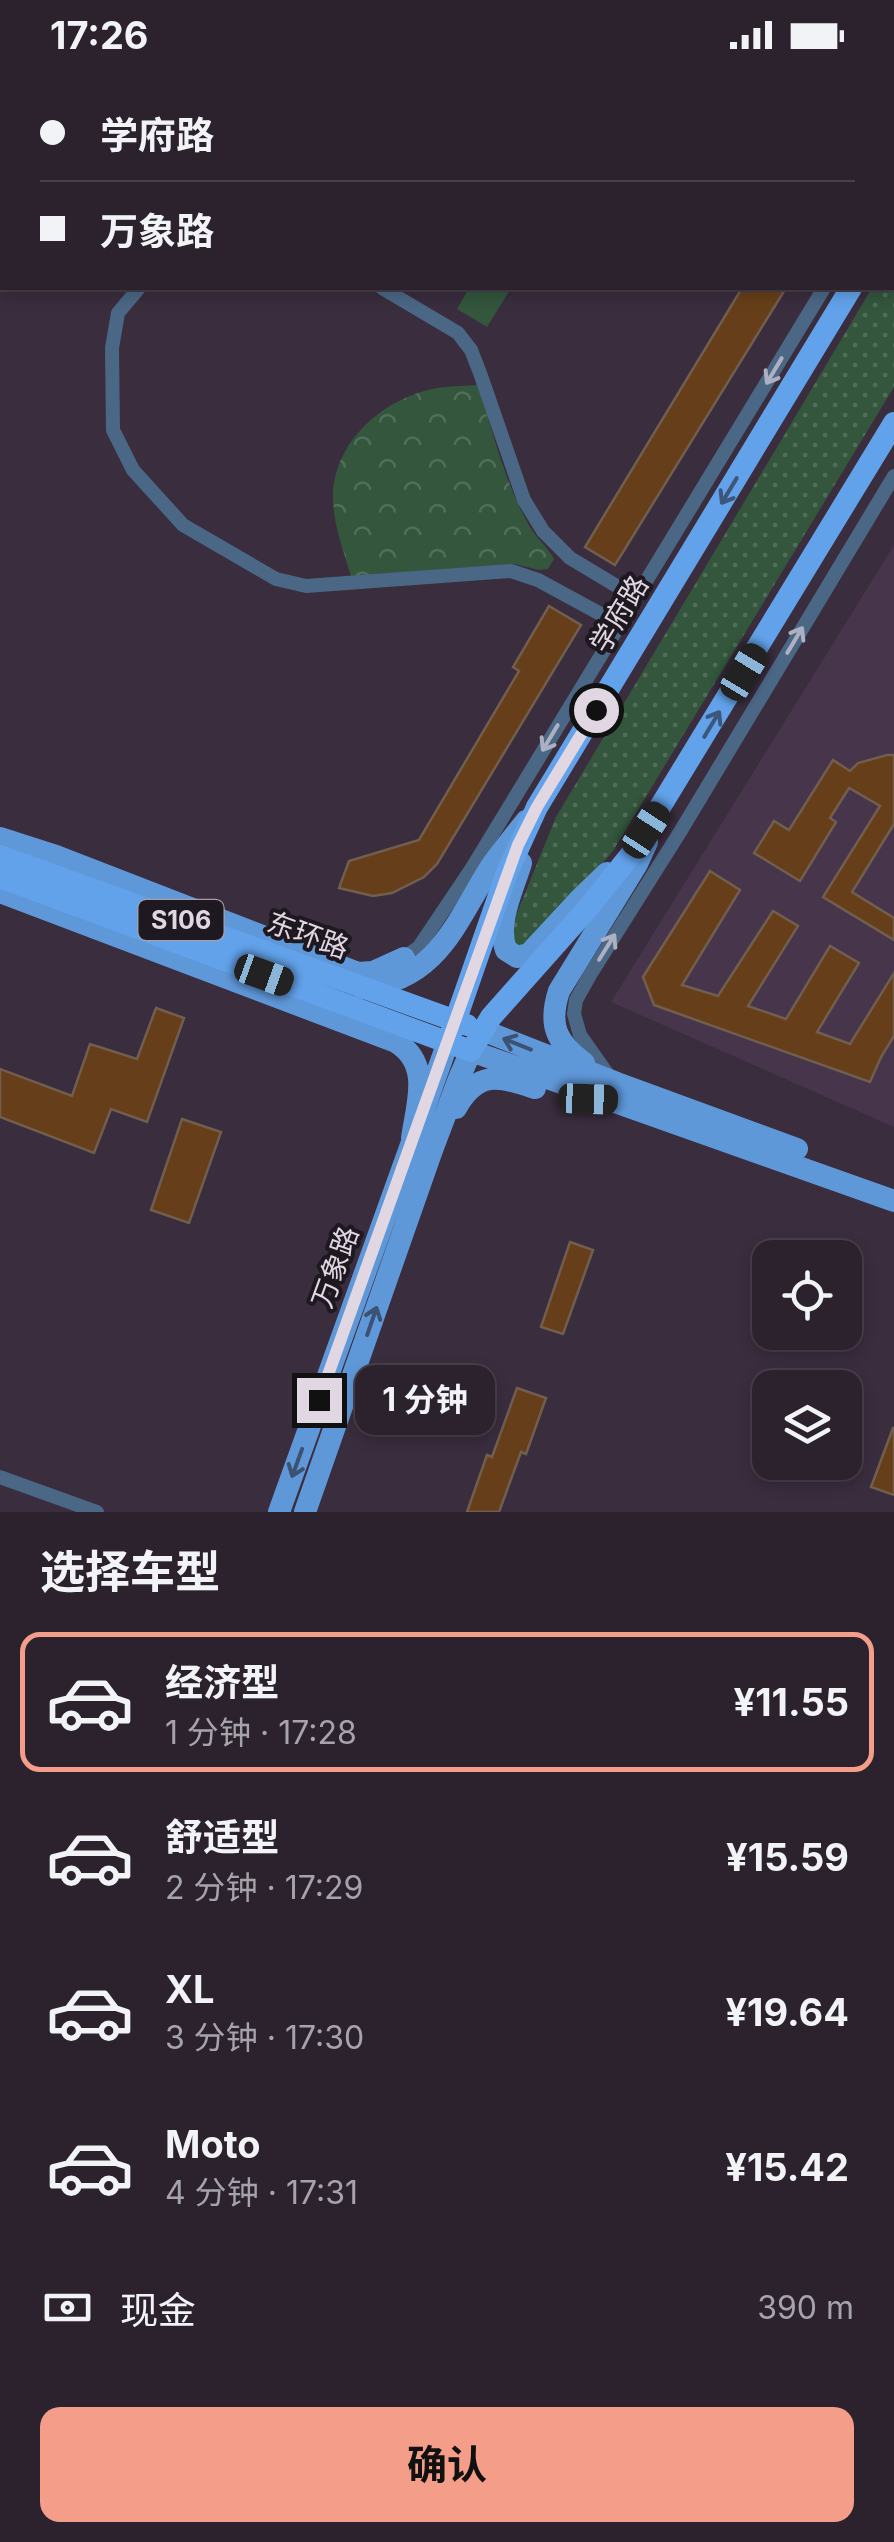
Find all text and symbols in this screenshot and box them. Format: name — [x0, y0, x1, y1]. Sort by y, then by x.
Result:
text: 17:26 — [50, 12, 149, 58]
text: 学府路 — [100, 112, 214, 158]
text: 万象路 — [100, 208, 214, 254]
one-way arrow — [763, 356, 784, 385]
one-way arrow — [719, 476, 739, 505]
street label: 学府路 — [583, 569, 655, 659]
one-way arrow — [785, 626, 805, 655]
car — [716, 639, 772, 705]
route start — [574, 688, 619, 733]
one-way arrow — [702, 710, 722, 739]
one-way arrow — [540, 723, 560, 752]
car — [617, 797, 675, 863]
road number: S106 — [138, 900, 224, 940]
street label: 东环路 — [263, 905, 353, 965]
one-way arrow — [597, 934, 617, 962]
car — [231, 951, 297, 999]
one-way arrow — [502, 1033, 532, 1051]
car — [557, 1083, 619, 1115]
street label: 万象路 — [305, 1222, 365, 1312]
map controls — [752, 1240, 862, 1480]
button: locate — [752, 1240, 862, 1350]
one-way arrow — [364, 1307, 382, 1338]
callout: 1 分钟 — [354, 1365, 494, 1435]
button: layers — [752, 1370, 862, 1480]
route end — [297, 1378, 342, 1423]
text: 1 分钟 — [382, 1380, 468, 1419]
one-way arrow — [286, 1447, 304, 1479]
text: 选择车型 — [40, 1544, 220, 1599]
icon: car — [45, 1657, 135, 1747]
text: 经济型 — [165, 1659, 279, 1705]
text: ¥11.55 — [734, 1679, 849, 1725]
text: 1 分钟 · 17:28 — [165, 1713, 357, 1752]
icon: car — [45, 1812, 135, 1902]
text: 舒适型 — [165, 1814, 279, 1860]
text: ¥15.59 — [726, 1834, 849, 1880]
text: 2 分钟 · 17:29 — [165, 1868, 363, 1907]
text: XL — [165, 1966, 215, 2012]
icon: car — [45, 1967, 135, 2057]
text: ¥19.64 — [725, 1989, 849, 2035]
text: 3 分钟 · 17:30 — [165, 2018, 364, 2057]
text: Moto — [165, 2121, 261, 2167]
icon: car — [45, 2122, 135, 2212]
text: ¥15.42 — [725, 2144, 849, 2190]
text: 4 分钟 · 17:31 — [165, 2173, 358, 2212]
icon: cash — [40, 2280, 95, 2335]
text: 现金 — [120, 2287, 196, 2333]
text: 390 m — [757, 2288, 854, 2327]
button: 确认 — [40, 2407, 854, 2522]

